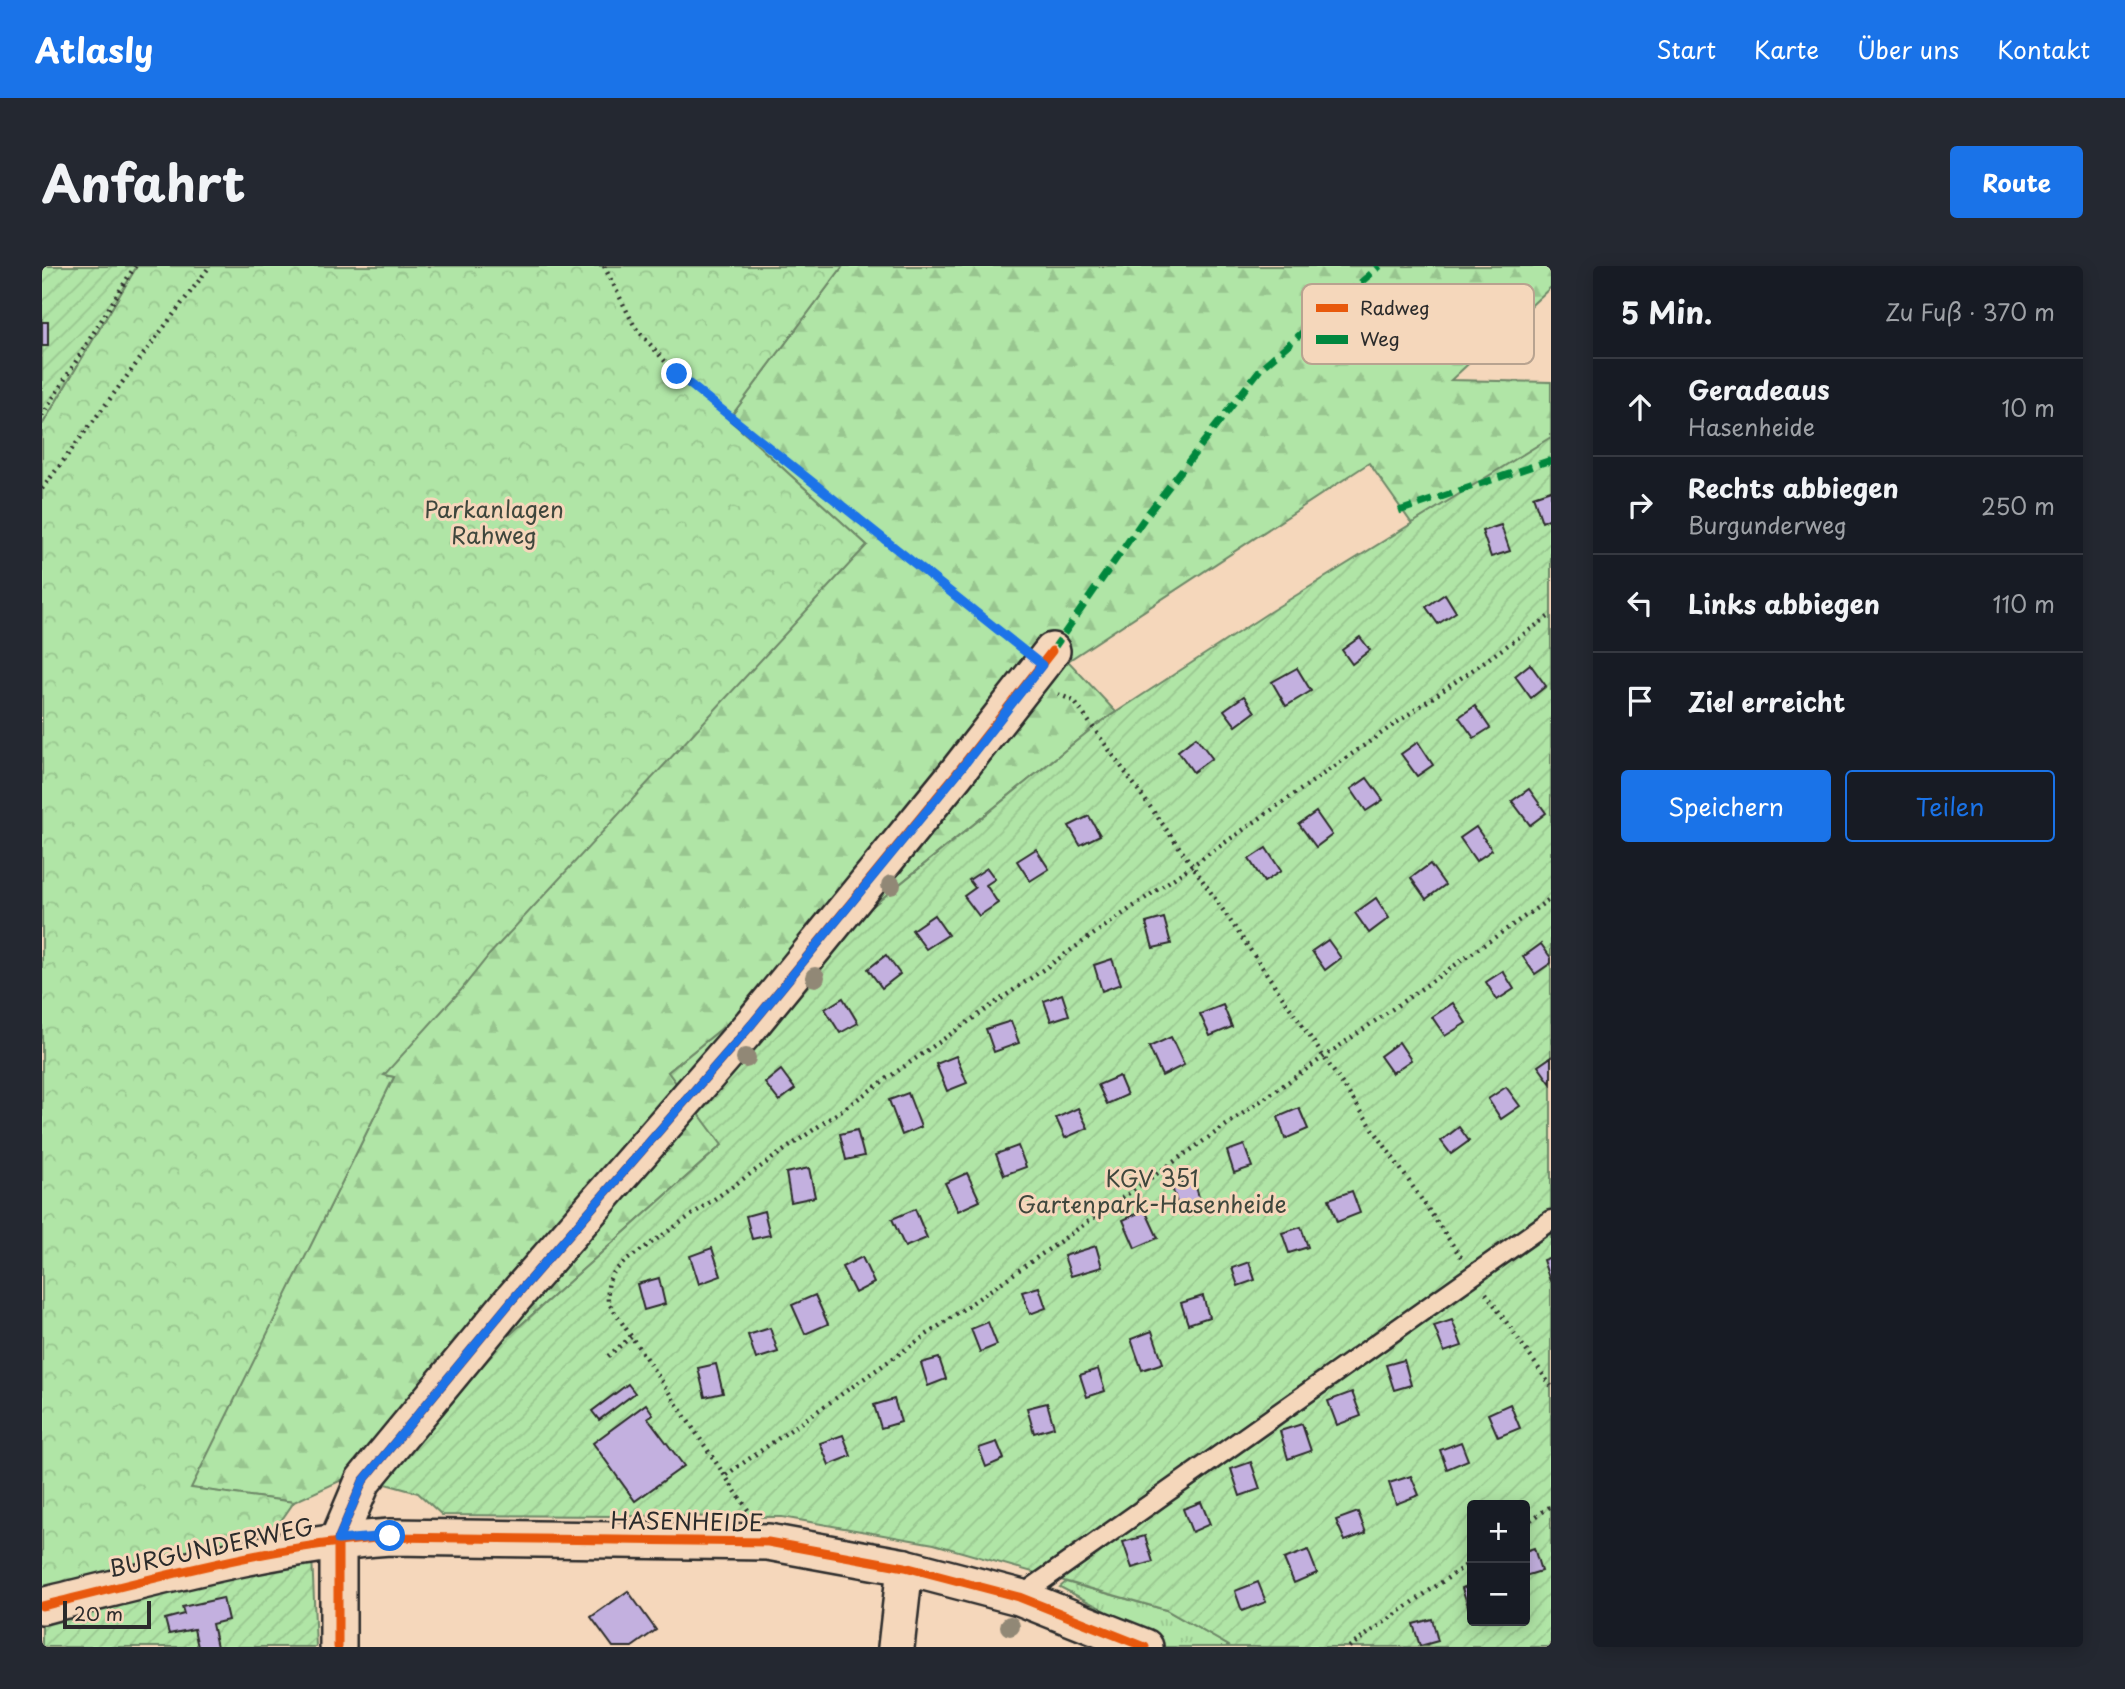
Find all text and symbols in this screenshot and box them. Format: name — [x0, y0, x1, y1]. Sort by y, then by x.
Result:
text: Atlasly — [35, 24, 153, 74]
text: Start — [1656, 31, 1716, 67]
text: Karte — [1754, 31, 1819, 67]
text: Über uns — [1857, 31, 1959, 67]
text: Kontakt — [1997, 31, 2090, 67]
text: Anfahrt — [42, 145, 245, 219]
button: Route — [1950, 146, 2083, 218]
legend — [1302, 284, 1534, 364]
text: 5 Min. — [1621, 289, 1712, 334]
text: Radweg — [1360, 293, 1430, 321]
text: Zu Fuß · 370 m — [1885, 294, 2055, 329]
text: Weg — [1360, 324, 1400, 352]
route end — [661, 358, 692, 389]
text: Geradeaus — [1688, 370, 1830, 409]
icon: ahead — [1621, 388, 1659, 426]
text: 10 m — [2001, 390, 2055, 425]
text: Hasenheide — [1688, 409, 1815, 444]
text: Rechts abbiegen — [1688, 468, 1899, 507]
icon: right — [1621, 486, 1659, 524]
text: 250 m — [1981, 488, 2055, 523]
park label: Parkanlagen Rahweg — [424, 491, 564, 552]
text: Burgunderweg — [1688, 507, 1847, 542]
icon: left — [1621, 584, 1659, 622]
text: Links abbiegen — [1688, 584, 1880, 623]
text: 110 m — [1993, 586, 2055, 621]
icon: arrive — [1621, 682, 1659, 720]
text: Ziel erreicht — [1688, 682, 1846, 721]
button: Speichern — [1621, 770, 1831, 842]
button: Teilen — [1845, 770, 2055, 842]
park label: KGV 351 Gartenpark-Hasenheide — [1017, 1160, 1287, 1221]
map controls — [1467, 1500, 1530, 1626]
button: + — [1467, 1500, 1530, 1563]
street label: HASENHEIDE — [610, 1502, 764, 1539]
street label: BURGUNDERWEG — [105, 1508, 317, 1585]
route start — [374, 1520, 405, 1551]
button: − — [1467, 1563, 1530, 1626]
scale bar — [63, 1598, 150, 1630]
text: 20 m — [74, 1599, 123, 1627]

